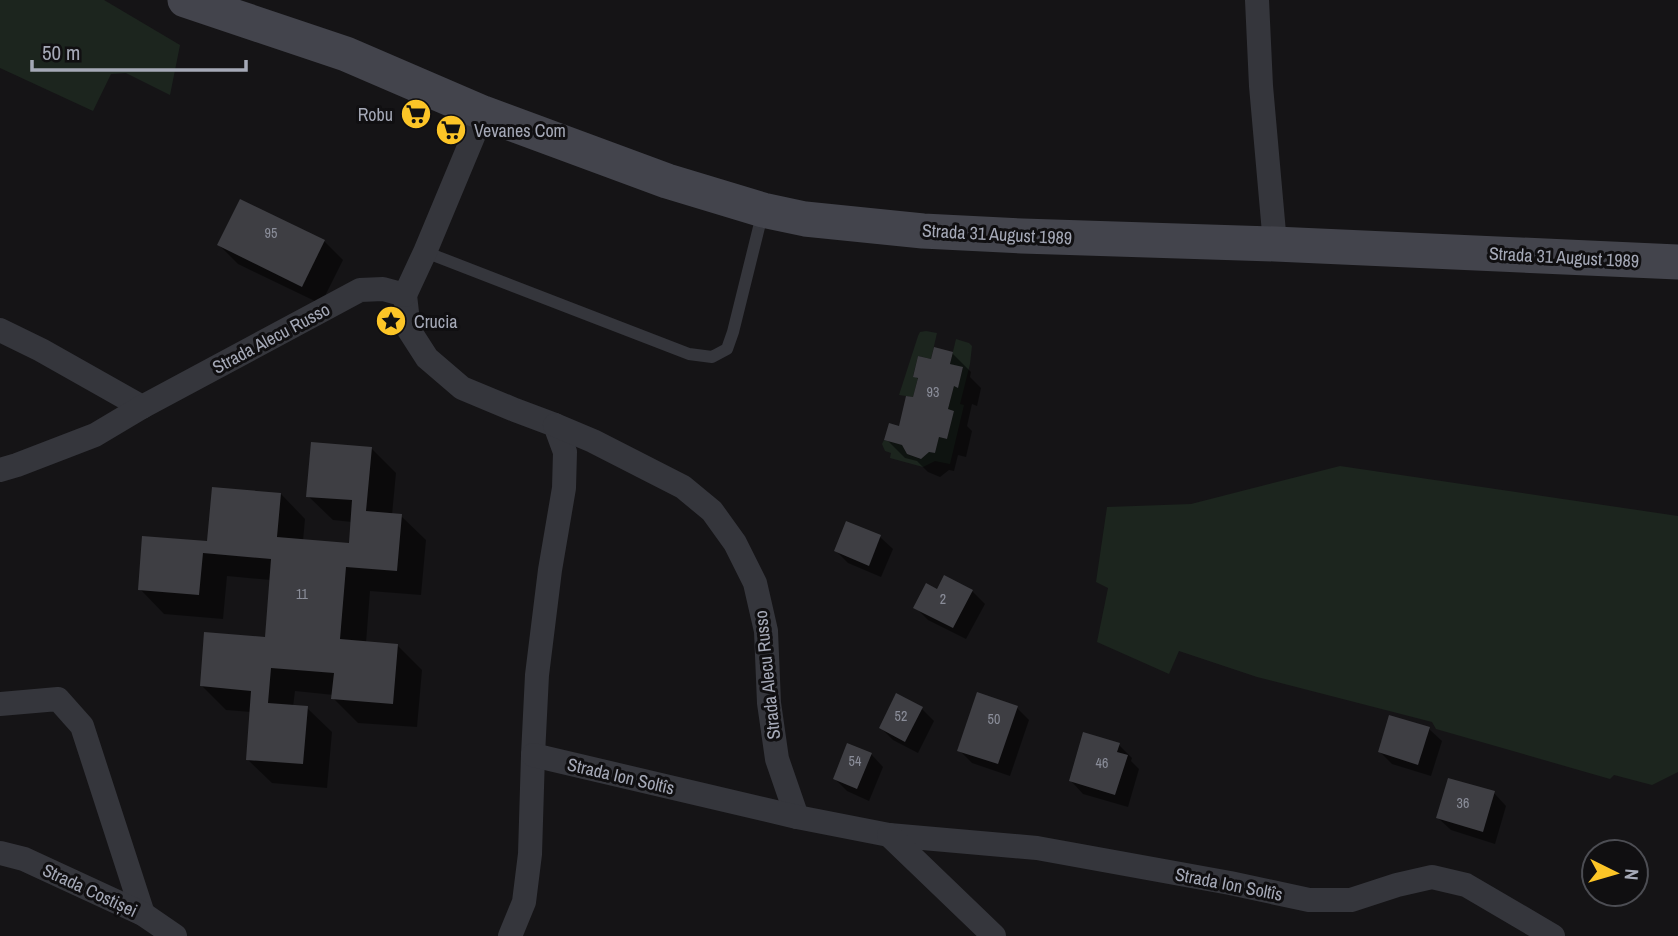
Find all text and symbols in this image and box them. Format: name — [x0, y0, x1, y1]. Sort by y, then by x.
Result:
scale bar — [32, 28, 245, 72]
text: 50 m — [42, 38, 80, 67]
supermarket icon: Robu — [399, 97, 433, 131]
place label: Robu — [358, 102, 393, 127]
supermarket icon: Vevanes Com — [434, 113, 468, 147]
place label: Vevanes Com — [474, 118, 566, 143]
street label: Strada 31 August 1989 — [921, 218, 1073, 250]
house number: 95 — [265, 224, 277, 242]
street label: Strada 31 August 1989 — [1488, 241, 1640, 273]
street label: Strada Alecu Russo — [208, 297, 334, 379]
place icon: Crucia — [374, 304, 408, 338]
place label: Crucia — [414, 309, 457, 334]
house number: 93 — [927, 383, 939, 401]
house number: 11 — [296, 585, 309, 603]
house number: 2 — [940, 590, 946, 608]
street label: Strada Alecu Russo — [748, 609, 786, 741]
house number: 52 — [895, 707, 907, 725]
house number: 50 — [988, 710, 1000, 728]
street label: Strada Ion Soltîs — [565, 752, 677, 800]
house number: 54 — [849, 752, 862, 770]
house number: 46 — [1096, 754, 1108, 772]
house number: 36 — [1457, 794, 1469, 812]
north arrow — [1580, 838, 1650, 908]
street label: Strada Costișei — [39, 857, 141, 923]
street label: Strada Ion Soltîs — [1173, 861, 1285, 907]
text: N — [1618, 868, 1645, 881]

